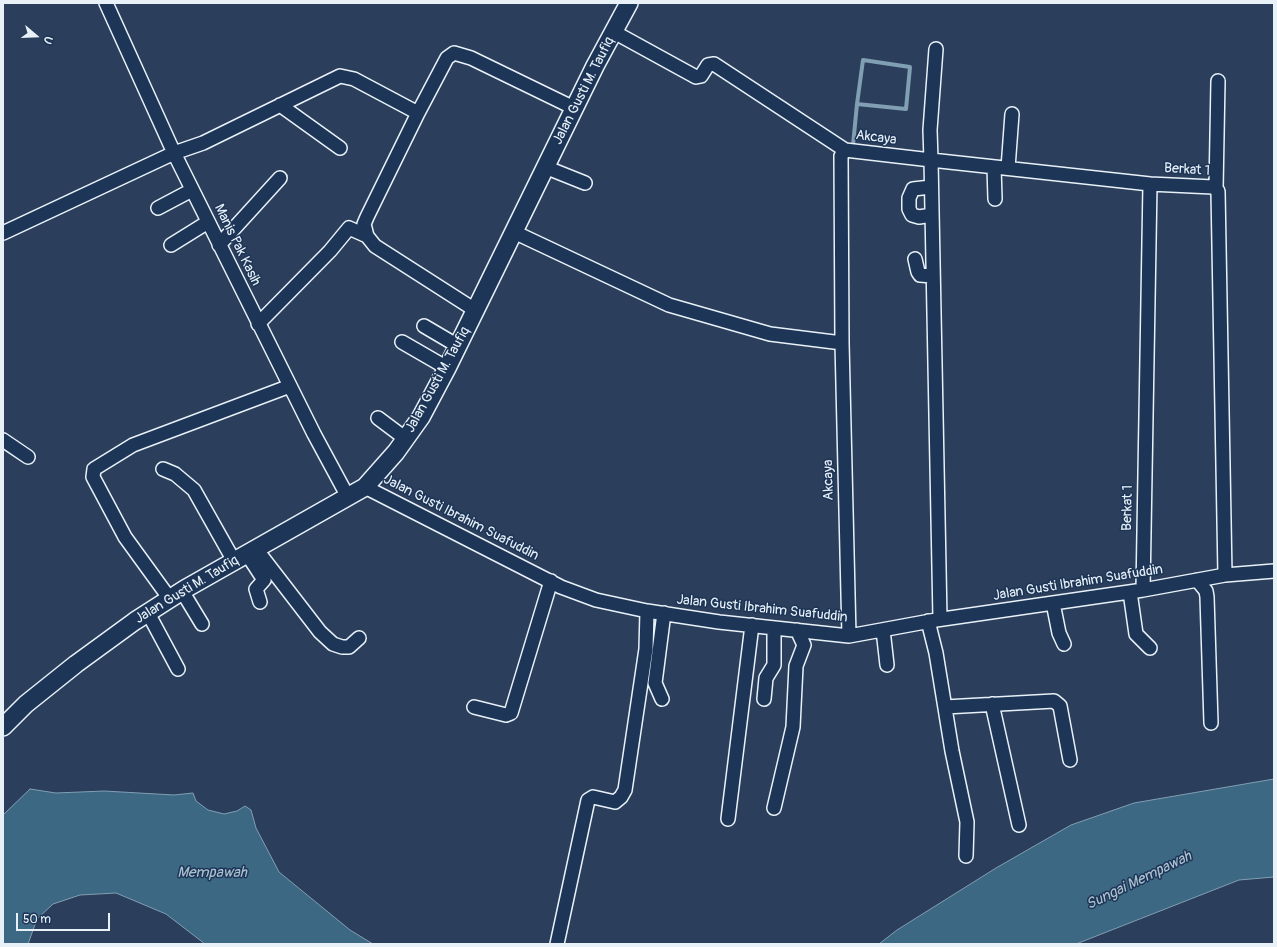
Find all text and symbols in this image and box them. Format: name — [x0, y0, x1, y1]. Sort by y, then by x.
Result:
north arrow — [16, 16, 56, 56]
text: U — [40, 34, 55, 46]
street label: Jalan Gusti M. Taufiq — [550, 35, 618, 147]
street label: Akcaya — [855, 127, 897, 149]
street label: Berkat 1 — [1164, 160, 1210, 180]
street label: Manis Pak Kasih — [210, 201, 264, 289]
street label: Jalan Gusti M. Taufiq — [402, 324, 474, 436]
street label: Akcaya — [820, 459, 838, 501]
street label: Jalan Gusti Ibrahim Suafuddin — [381, 471, 541, 565]
street label: Berkat 1 — [1119, 485, 1137, 531]
street label: Jalan Gusti M. Taufiq — [132, 552, 242, 628]
street label: Jalan Gusti Ibrahim Suafuddin — [992, 561, 1164, 605]
street label: Jalan Gusti Ibrahim Suafuddin — [676, 592, 848, 626]
water label: Sungai Mempawah — [1083, 848, 1195, 914]
water label: Mempawah — [177, 864, 247, 882]
scale bar — [18, 905, 112, 931]
text: 50 m — [23, 912, 51, 927]

